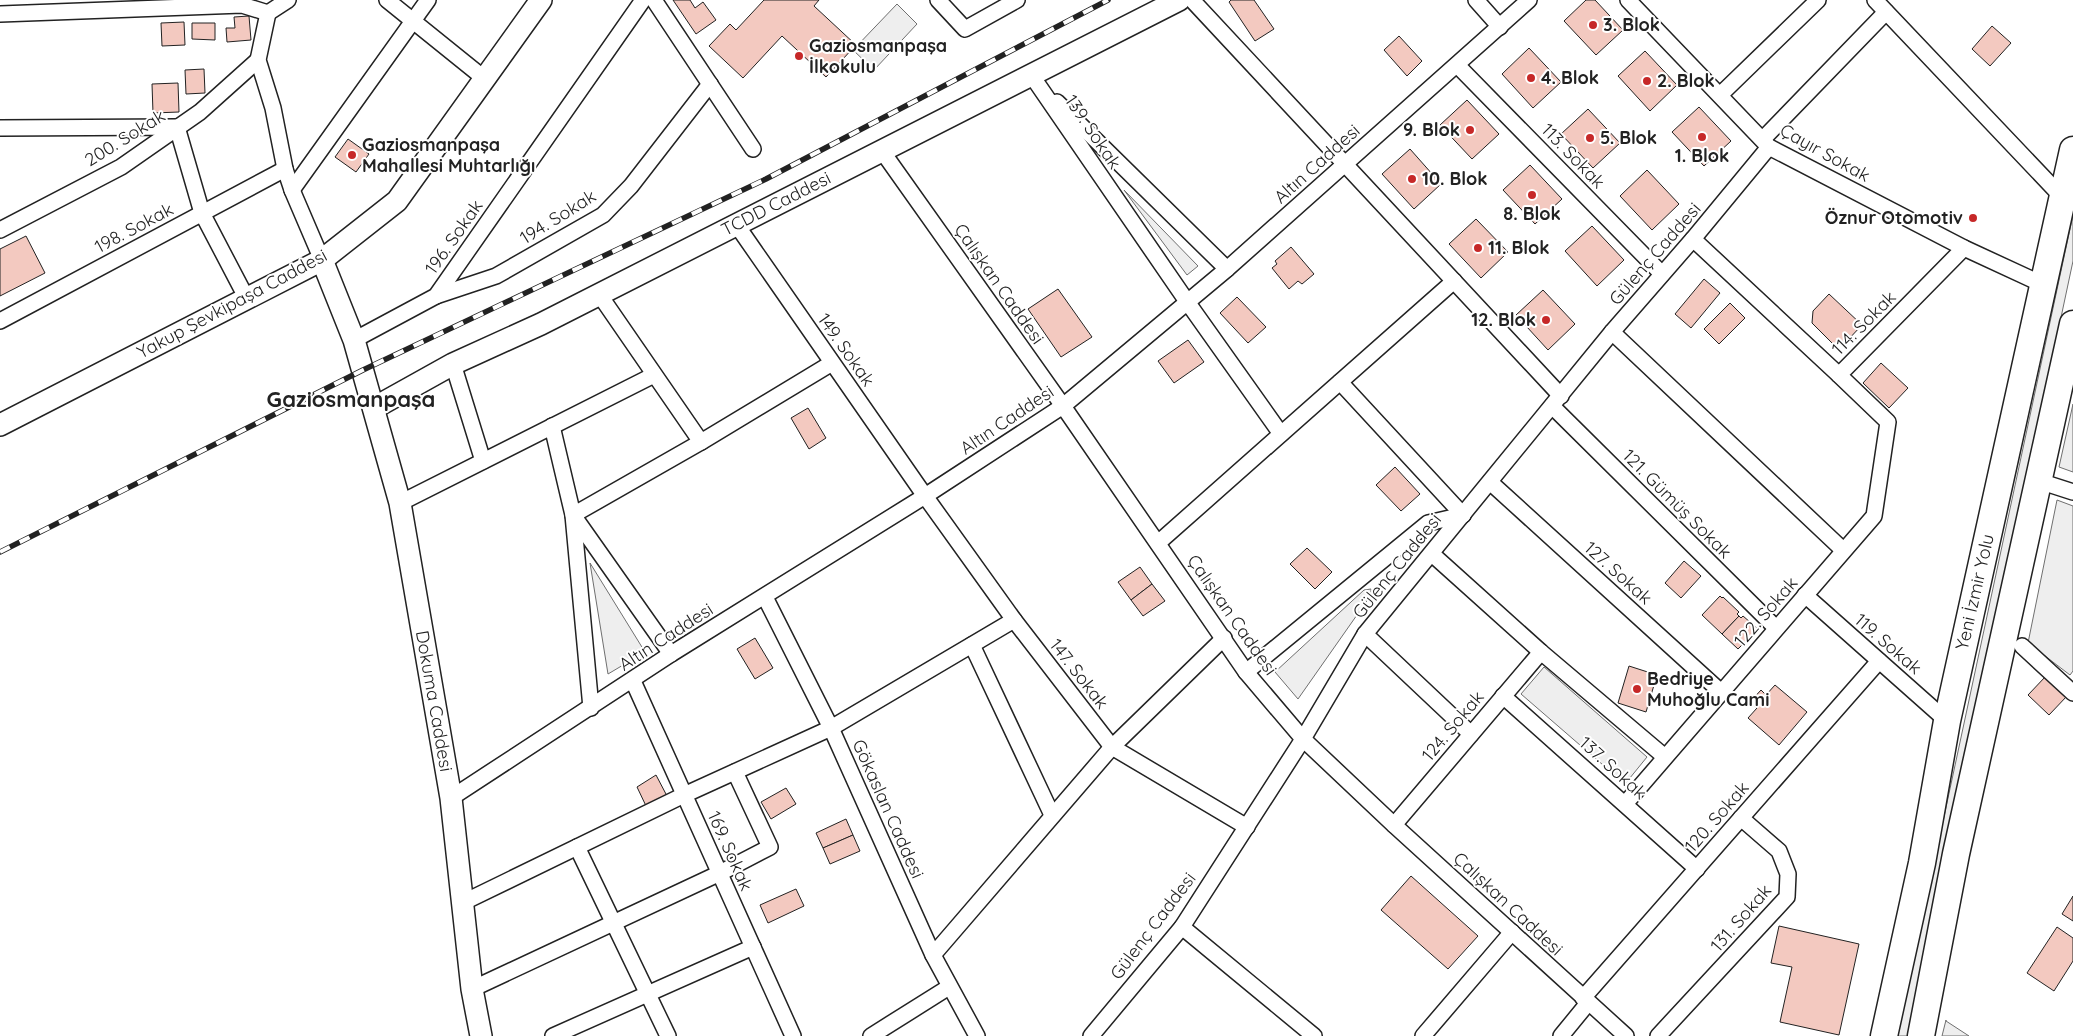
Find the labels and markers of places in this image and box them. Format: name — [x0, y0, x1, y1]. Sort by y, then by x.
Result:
place label: 3. Blok — [1603, 13, 1660, 36]
marker: 3. Blok — [1587, 19, 1599, 31]
place label: Gaziosmanpaşa İlkokulu — [809, 34, 947, 78]
marker: Gaziosmanpaşa İlkokulu — [793, 50, 805, 62]
place label: 4. Blok — [1541, 66, 1599, 89]
place label: 2. Blok — [1657, 69, 1715, 92]
marker: 4. Blok — [1525, 72, 1537, 84]
marker: 2. Blok — [1641, 75, 1653, 87]
place label: 9. Blok — [1403, 118, 1460, 141]
marker: 9. Blok — [1464, 124, 1476, 136]
place label: 5. Blok — [1600, 126, 1657, 149]
marker: 1. Blok — [1696, 131, 1708, 143]
marker: 5. Blok — [1584, 132, 1596, 144]
place label: Gaziosmanpaşa Mahallesi Muhtarlığı — [362, 133, 535, 177]
place label: 1. Blok — [1675, 144, 1729, 167]
marker: Gaziosmanpaşa Mahallesi Muhtarlığı — [346, 149, 358, 161]
place label: 10. Blok — [1422, 167, 1487, 190]
marker: 10. Blok — [1406, 173, 1418, 185]
marker: 8. Blok — [1526, 189, 1538, 201]
place label: 8. Blok — [1503, 202, 1561, 225]
place label: Öznur Otomotiv — [1825, 206, 1963, 229]
marker: Öznur Otomotiv — [1967, 212, 1979, 224]
place label: 11. Blok — [1488, 236, 1549, 259]
marker: 11. Blok — [1472, 242, 1484, 254]
place label: 12. Blok — [1471, 308, 1536, 331]
marker: 12. Blok — [1540, 314, 1552, 326]
place label: Bedriye Muhoğlu Cami — [1647, 667, 1769, 711]
marker: Bedriye Muhoğlu Cami — [1631, 683, 1643, 695]

